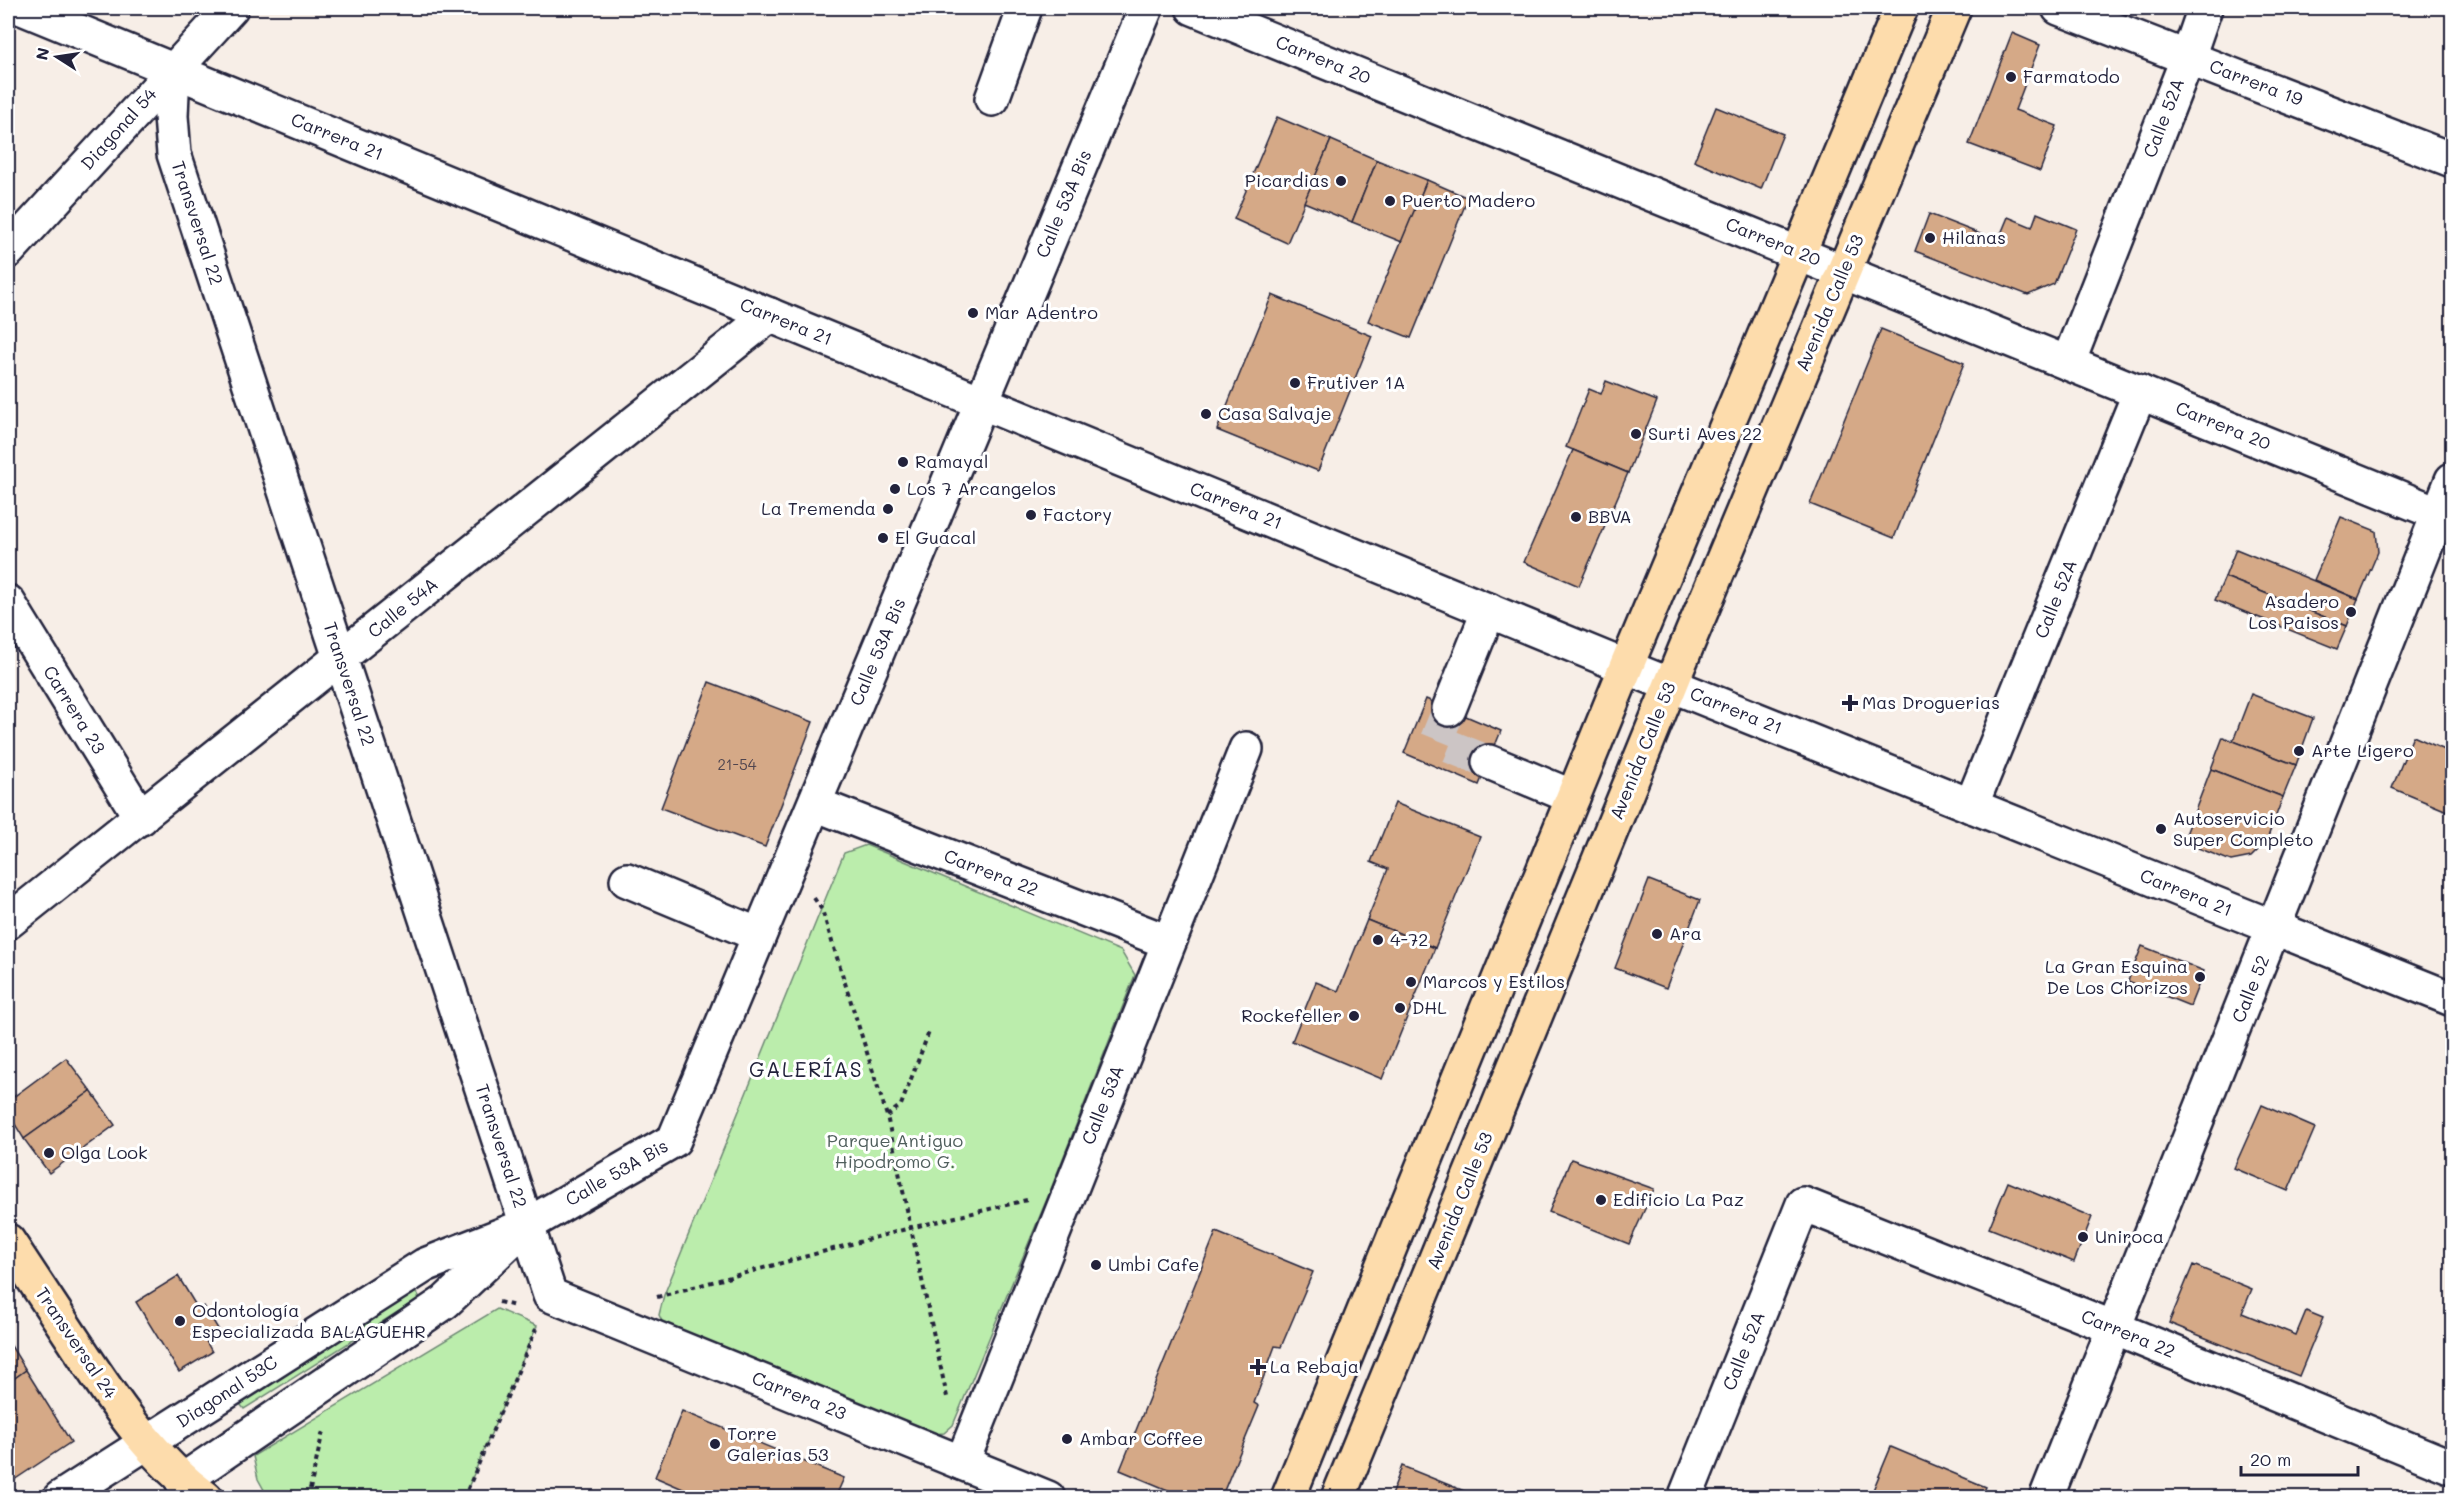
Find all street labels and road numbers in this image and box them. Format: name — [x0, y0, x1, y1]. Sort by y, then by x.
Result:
street label: Carrera 20 — [1272, 29, 1374, 89]
street label: Carrera 19 — [2206, 53, 2307, 111]
street label: Calle 52A — [2137, 75, 2189, 161]
street label: Diagonal 54 — [75, 82, 162, 175]
street label: Carrera 21 — [288, 107, 387, 165]
street label: Calle 53A Bis — [1030, 146, 1097, 261]
street label: Transversal 22 — [167, 158, 229, 288]
street label: Carrera 20 — [1722, 211, 1824, 271]
street label: Avenida Calle 53 — [1789, 231, 1869, 375]
street label: Carrera 21 — [737, 292, 836, 350]
street label: Carrera 20 — [2172, 395, 2274, 455]
street label: Carrera 21 — [1187, 476, 1286, 534]
street label: Calle 52A — [2028, 556, 2082, 642]
street label: Calle 54A — [362, 572, 442, 643]
street label: Calle 53A Bis — [844, 594, 911, 709]
street label: Transversal 22 — [319, 619, 381, 749]
street label: Carrera 23 — [38, 661, 111, 758]
street label: Avenida Calle 53 — [1604, 678, 1681, 823]
street label: Carrera 21 — [1687, 681, 1786, 739]
street label: Carrera 22 — [941, 843, 1042, 901]
street label: Carrera 21 — [2137, 863, 2236, 921]
street label: Calle 52 — [2226, 951, 2274, 1026]
street label: Calle 53A — [1075, 1061, 1129, 1148]
street label: Transversal 22 — [471, 1081, 533, 1211]
street label: Avenida Calle 53 — [1421, 1128, 1498, 1273]
street label: Calle 53A Bis — [561, 1133, 672, 1211]
street label: Transversal 24 — [31, 1282, 123, 1403]
street label: Carrera 22 — [2078, 1303, 2179, 1363]
street label: Calle 52A — [1716, 1308, 1770, 1394]
street label: Diagonal 53C — [171, 1350, 282, 1433]
street label: Carrera 23 — [749, 1365, 850, 1425]

